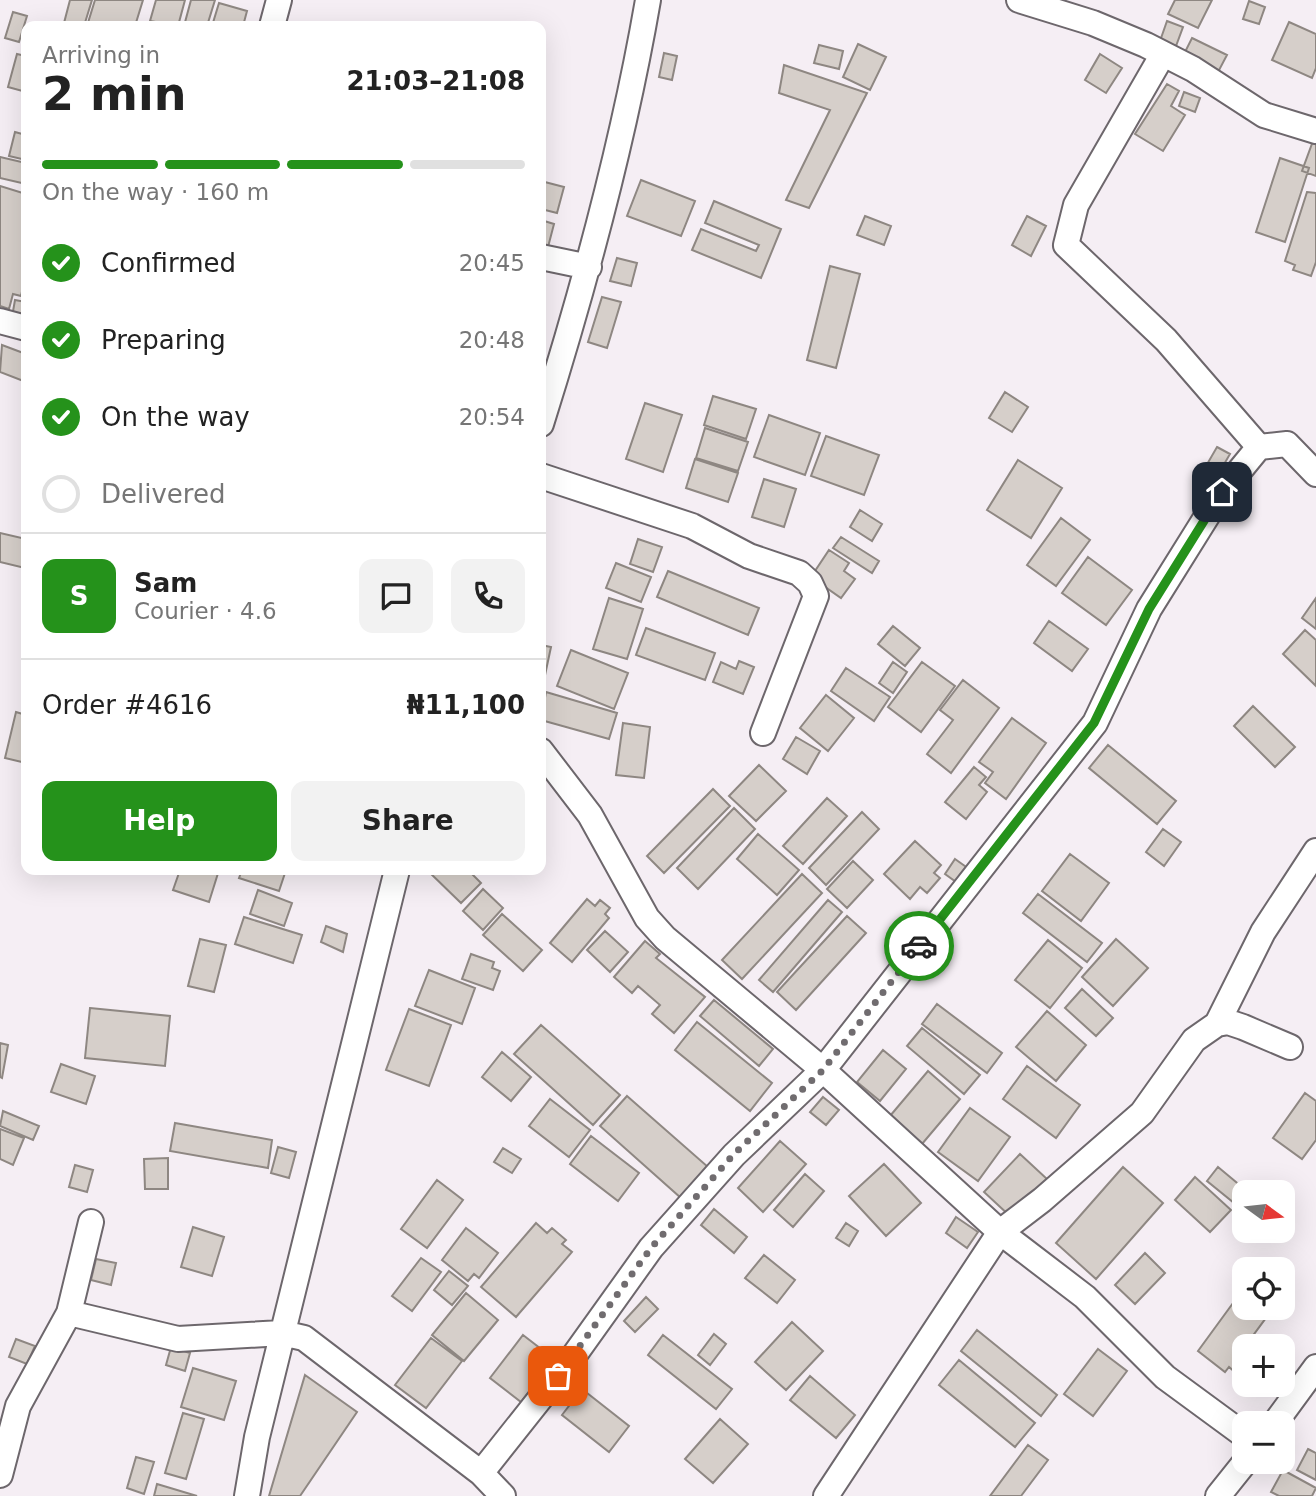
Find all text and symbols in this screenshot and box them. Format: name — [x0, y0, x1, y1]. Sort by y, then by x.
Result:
text: Arriving in — [42, 42, 160, 68]
text: 21:03–21:08 — [346, 66, 525, 96]
text: 2 min — [42, 67, 186, 121]
text: On the way · 160 m — [42, 179, 269, 205]
icon: check — [42, 244, 80, 282]
text: Confirmed — [101, 248, 236, 278]
text: 20:45 — [459, 250, 525, 276]
icon: check — [42, 321, 80, 359]
text: Preparing — [101, 325, 226, 355]
text: 20:48 — [459, 327, 525, 353]
icon: check — [42, 398, 80, 436]
text: On the way — [101, 402, 250, 432]
text: 20:54 — [459, 404, 525, 430]
pin — [1192, 462, 1252, 522]
icon: home — [1203, 473, 1241, 511]
text: Delivered — [101, 479, 225, 509]
button: chat — [359, 559, 433, 633]
button: phone — [451, 559, 525, 633]
text: Sam — [134, 568, 197, 598]
text: S — [70, 581, 88, 611]
text: Courier · 4.6 — [134, 598, 277, 624]
text: Order #4616 — [42, 690, 212, 720]
text: ₦11,100 — [407, 690, 525, 720]
button: Help — [42, 781, 277, 861]
button: Share — [291, 781, 525, 861]
courier — [884, 911, 954, 981]
icon: car — [900, 927, 938, 965]
north arrow — [1232, 1180, 1295, 1242]
map controls — [1232, 1180, 1295, 1474]
button: locate — [1232, 1257, 1295, 1320]
button: + — [1232, 1334, 1295, 1397]
pin — [528, 1346, 588, 1406]
icon: bag — [539, 1357, 577, 1395]
button: − — [1232, 1411, 1295, 1474]

